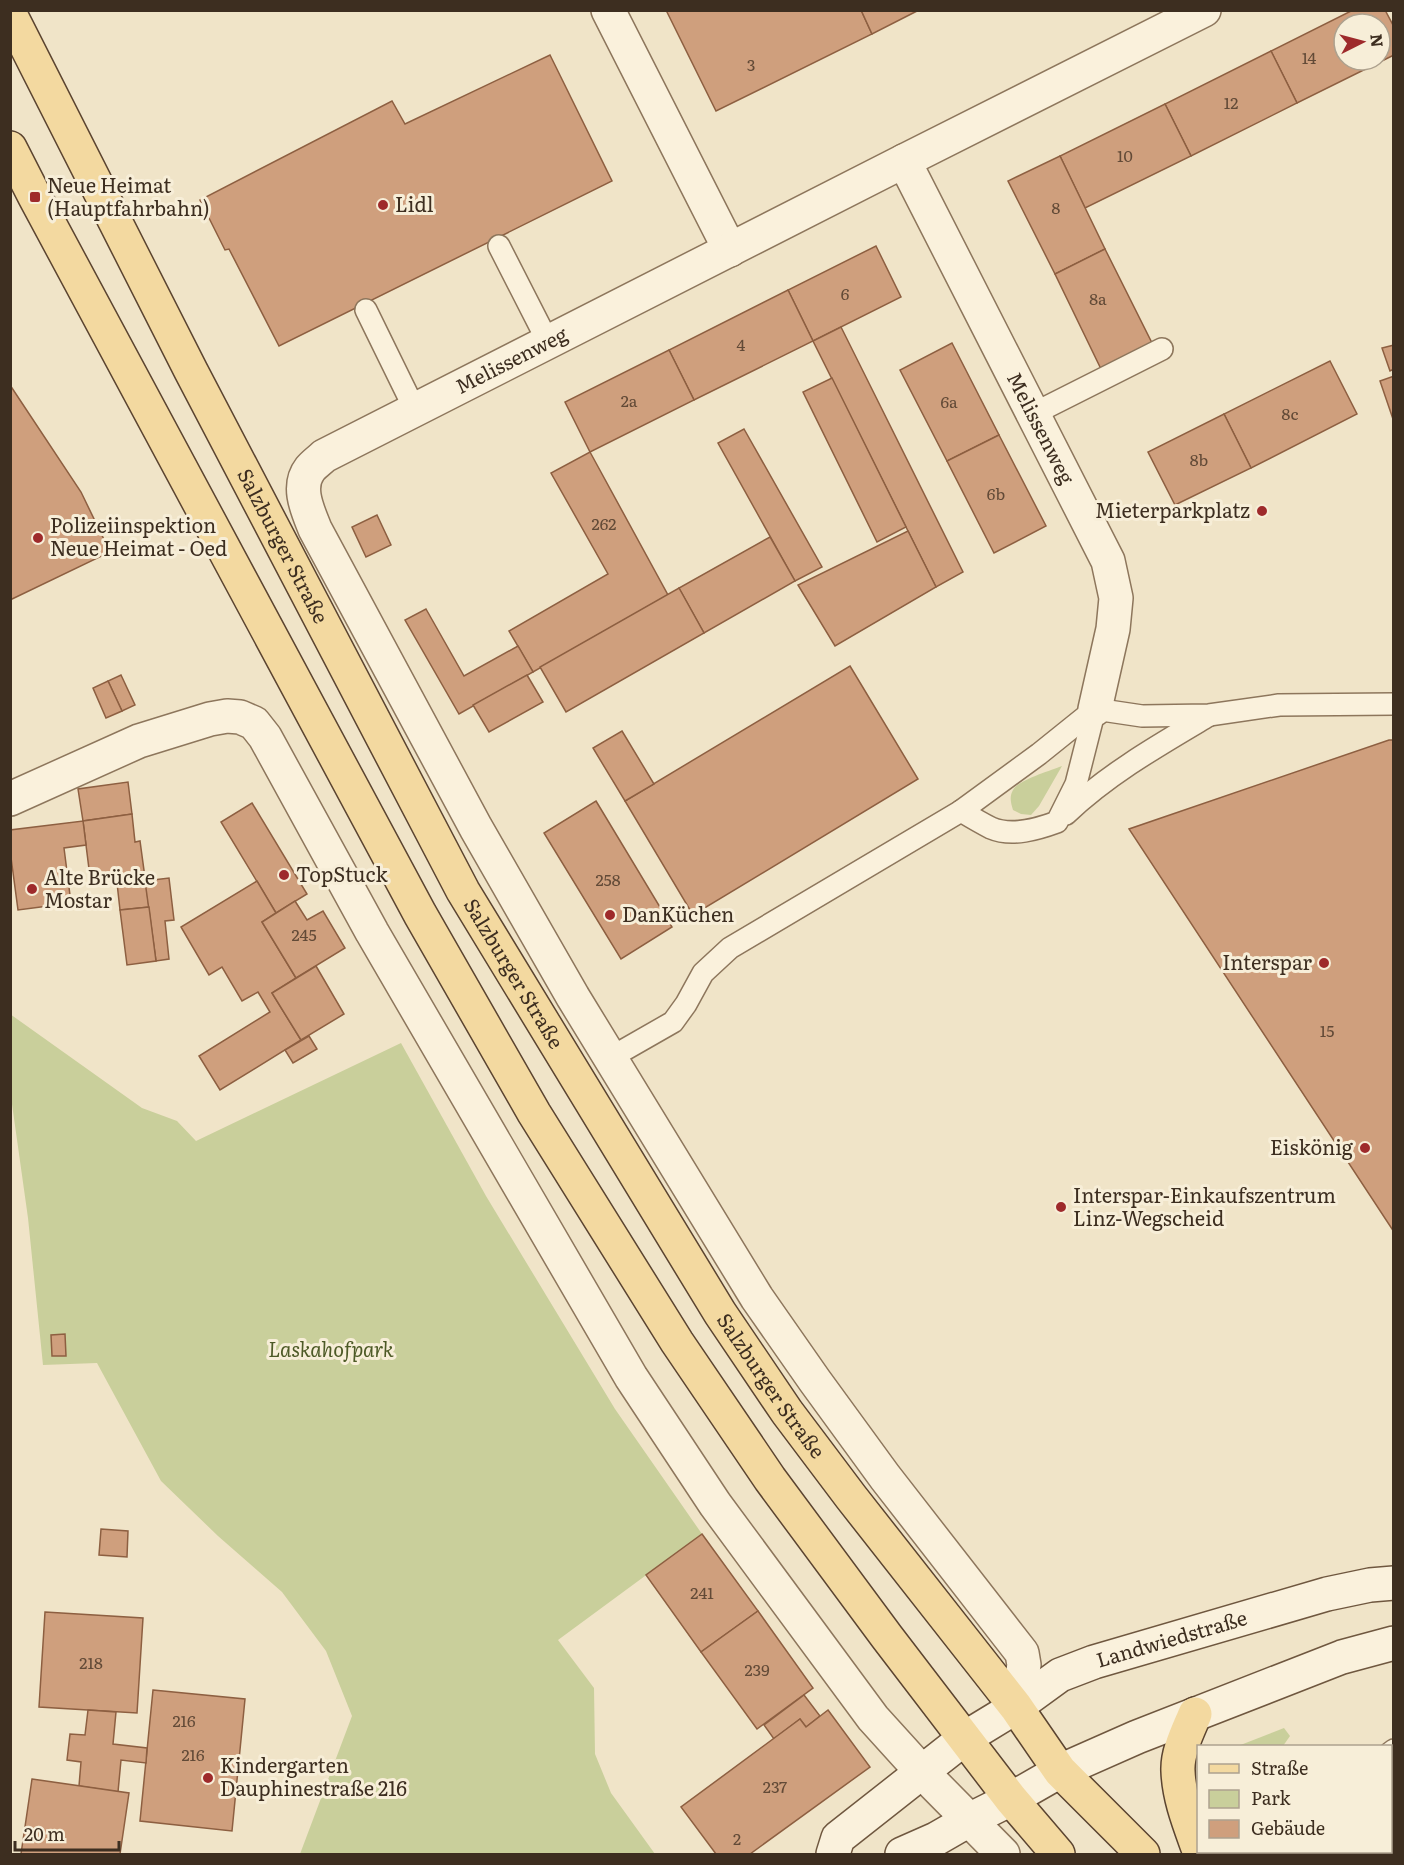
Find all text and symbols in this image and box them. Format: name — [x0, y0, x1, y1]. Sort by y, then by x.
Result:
north arrow — [1332, 12, 1392, 72]
text: N — [1365, 32, 1391, 48]
house number: 14 — [1302, 45, 1317, 69]
house number: 3 — [747, 52, 755, 76]
house number: 12 — [1224, 90, 1238, 114]
house number: 10 — [1117, 143, 1133, 167]
place label: Neue Heimat (Hauptfahrbahn) — [47, 169, 210, 222]
place label: Lidl — [395, 188, 434, 218]
marker: Neue Heimat (Hauptfahrbahn) — [28, 190, 42, 204]
house number: 8 — [1052, 195, 1061, 219]
marker: Lidl — [376, 198, 390, 212]
house number: 6 — [841, 281, 850, 305]
house number: 8a — [1089, 286, 1107, 310]
street label: Melissenweg — [449, 317, 573, 400]
house number: 4 — [737, 332, 746, 356]
street label: Melissenweg — [1001, 366, 1084, 489]
house number: 2a — [621, 388, 638, 412]
house number: 6a — [940, 389, 958, 413]
house number: 8c — [1282, 401, 1298, 425]
house number: 8b — [1190, 447, 1208, 471]
street label: Salzburger Straße — [231, 462, 337, 628]
house number: 6b — [987, 481, 1005, 505]
place label: Mieterparkplatz — [1095, 494, 1250, 524]
marker: Mieterparkplatz — [1255, 504, 1269, 518]
place label: Polizeiinspektion Neue Heimat - Oed — [50, 509, 227, 562]
house number: 262 — [592, 511, 616, 535]
marker: Polizeiinspektion Neue Heimat - Oed — [31, 531, 45, 545]
place label: TopStuck — [296, 858, 388, 888]
place label: Alte Brücke Mostar — [44, 861, 155, 914]
house number: 258 — [595, 867, 621, 891]
marker: TopStuck — [277, 868, 291, 882]
marker: Alte Brücke Mostar — [25, 882, 39, 896]
street label: Salzburger Straße — [458, 892, 572, 1054]
place label: DanKüchen — [622, 898, 734, 928]
marker: DanKüchen — [603, 908, 617, 922]
house number: 245 — [291, 922, 317, 946]
place label: Interspar — [1222, 946, 1313, 976]
marker: Interspar — [1317, 956, 1331, 970]
house number: 15 — [1320, 1018, 1334, 1042]
place label: Eiskönig — [1270, 1131, 1354, 1161]
marker: Eiskönig — [1358, 1141, 1372, 1155]
place label: Interspar-Einkaufszentrum Linz-Wegscheid — [1073, 1179, 1336, 1232]
marker: Interspar-Einkaufszentrum Linz-Wegscheid — [1054, 1200, 1068, 1214]
street label: Salzburger Straße — [711, 1306, 834, 1464]
park label: Laskahofpark — [268, 1333, 394, 1363]
house number: 241 — [690, 1580, 714, 1604]
street label: Landwiedstraße — [1092, 1601, 1250, 1674]
house number: 218 — [79, 1650, 103, 1674]
house number: 239 — [744, 1657, 770, 1681]
house number: 216 — [172, 1708, 196, 1732]
house number: 216 — [181, 1742, 205, 1766]
legend — [1197, 1745, 1392, 1853]
place label: Kindergarten Dauphinestraße 216 — [220, 1749, 407, 1802]
text: Straße — [1251, 1754, 1308, 1781]
marker: Kindergarten Dauphinestraße 216 — [201, 1771, 215, 1785]
house number: 237 — [763, 1774, 787, 1798]
text: Park — [1251, 1784, 1292, 1811]
scale bar — [15, 1814, 118, 1852]
text: Gebäude — [1251, 1814, 1325, 1841]
text: 20 m — [24, 1820, 65, 1847]
house number: 2 — [733, 1826, 741, 1850]

